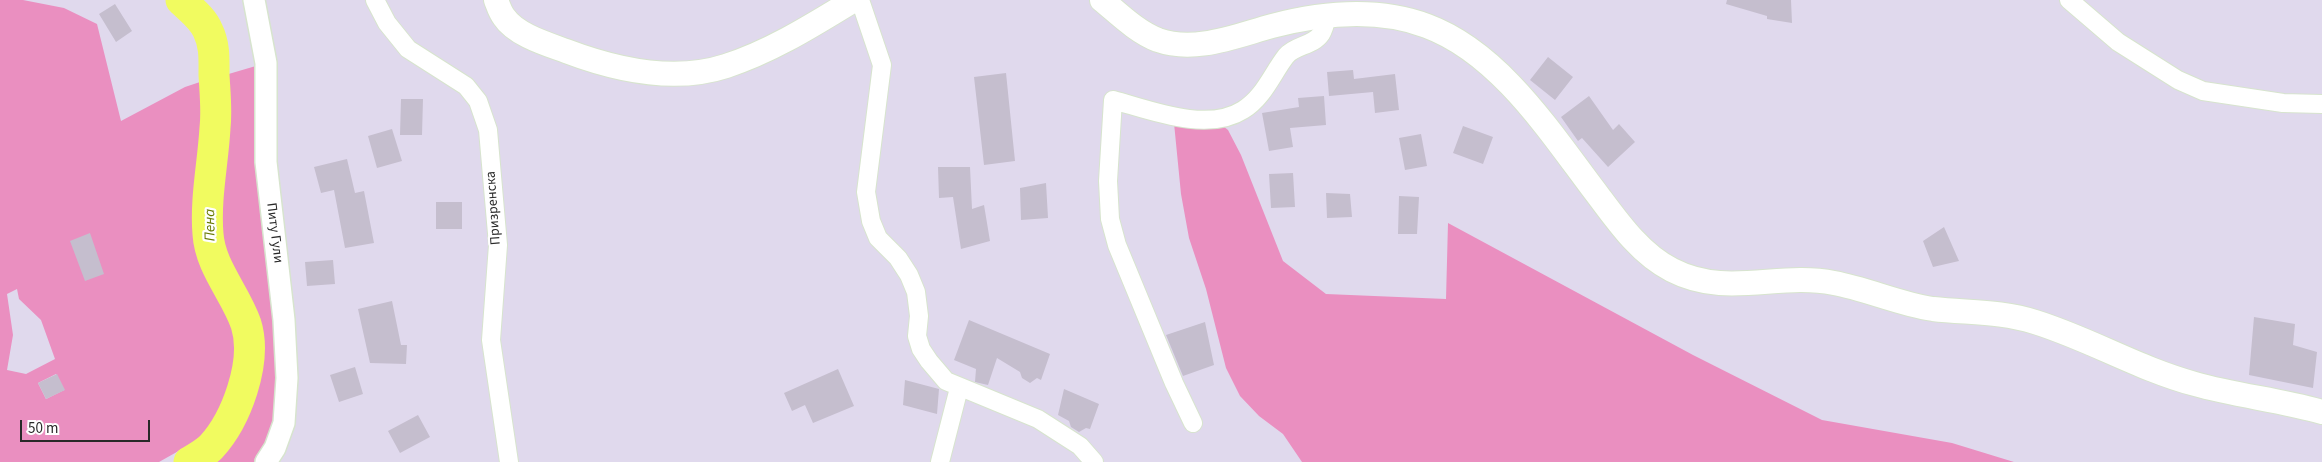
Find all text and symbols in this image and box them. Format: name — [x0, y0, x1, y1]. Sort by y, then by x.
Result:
street label: Призренска — [483, 171, 505, 245]
street label: Питу Гули — [262, 202, 286, 264]
water label: Пена — [202, 209, 220, 241]
scale bar — [22, 410, 152, 442]
text: 50 m — [28, 418, 58, 439]

